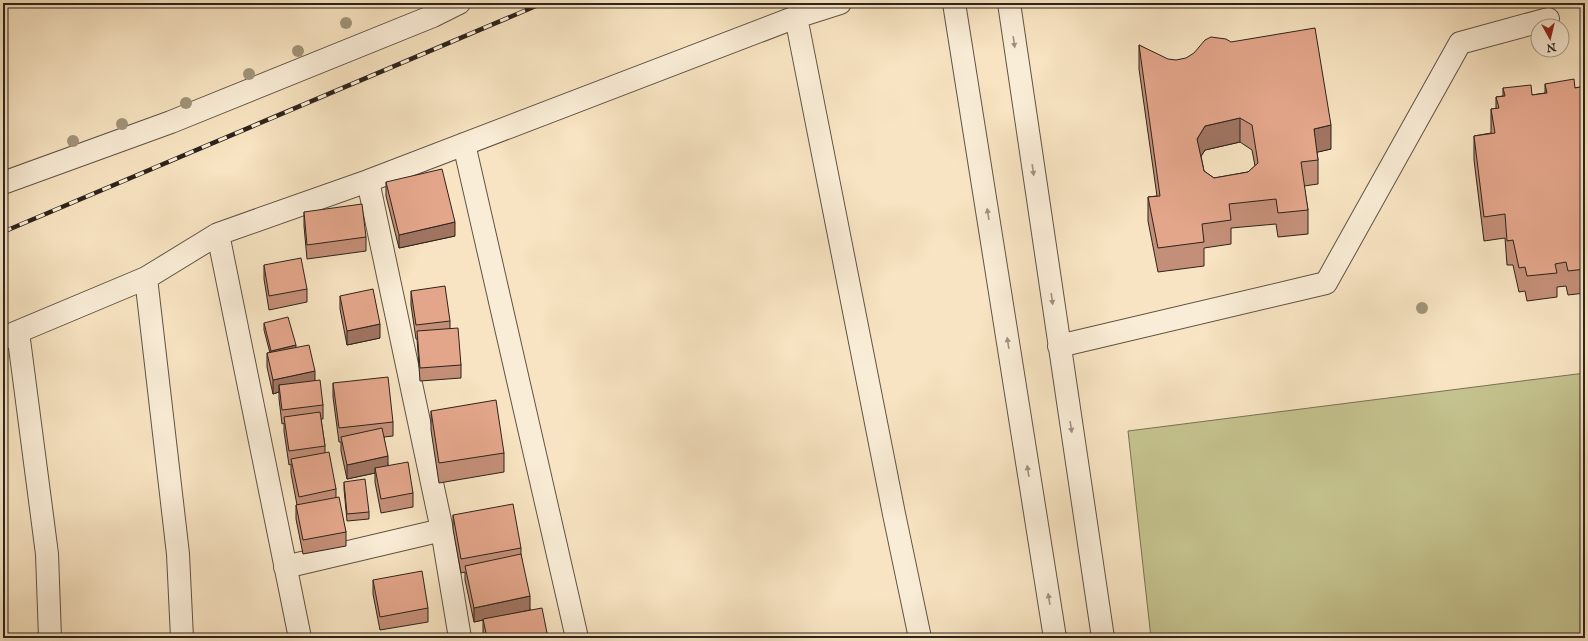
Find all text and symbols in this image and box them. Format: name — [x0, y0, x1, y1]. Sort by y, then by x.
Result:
north arrow — [1530, 18, 1570, 58]
one-way arrow — [1011, 36, 1017, 48]
text: N — [1545, 39, 1558, 55]
one-way arrow — [1030, 164, 1036, 176]
one-way arrow — [984, 208, 990, 220]
one-way arrow — [1049, 293, 1055, 305]
one-way arrow — [1005, 337, 1011, 349]
one-way arrow — [1068, 421, 1074, 433]
one-way arrow — [1025, 465, 1031, 477]
one-way arrow — [1046, 593, 1052, 606]

